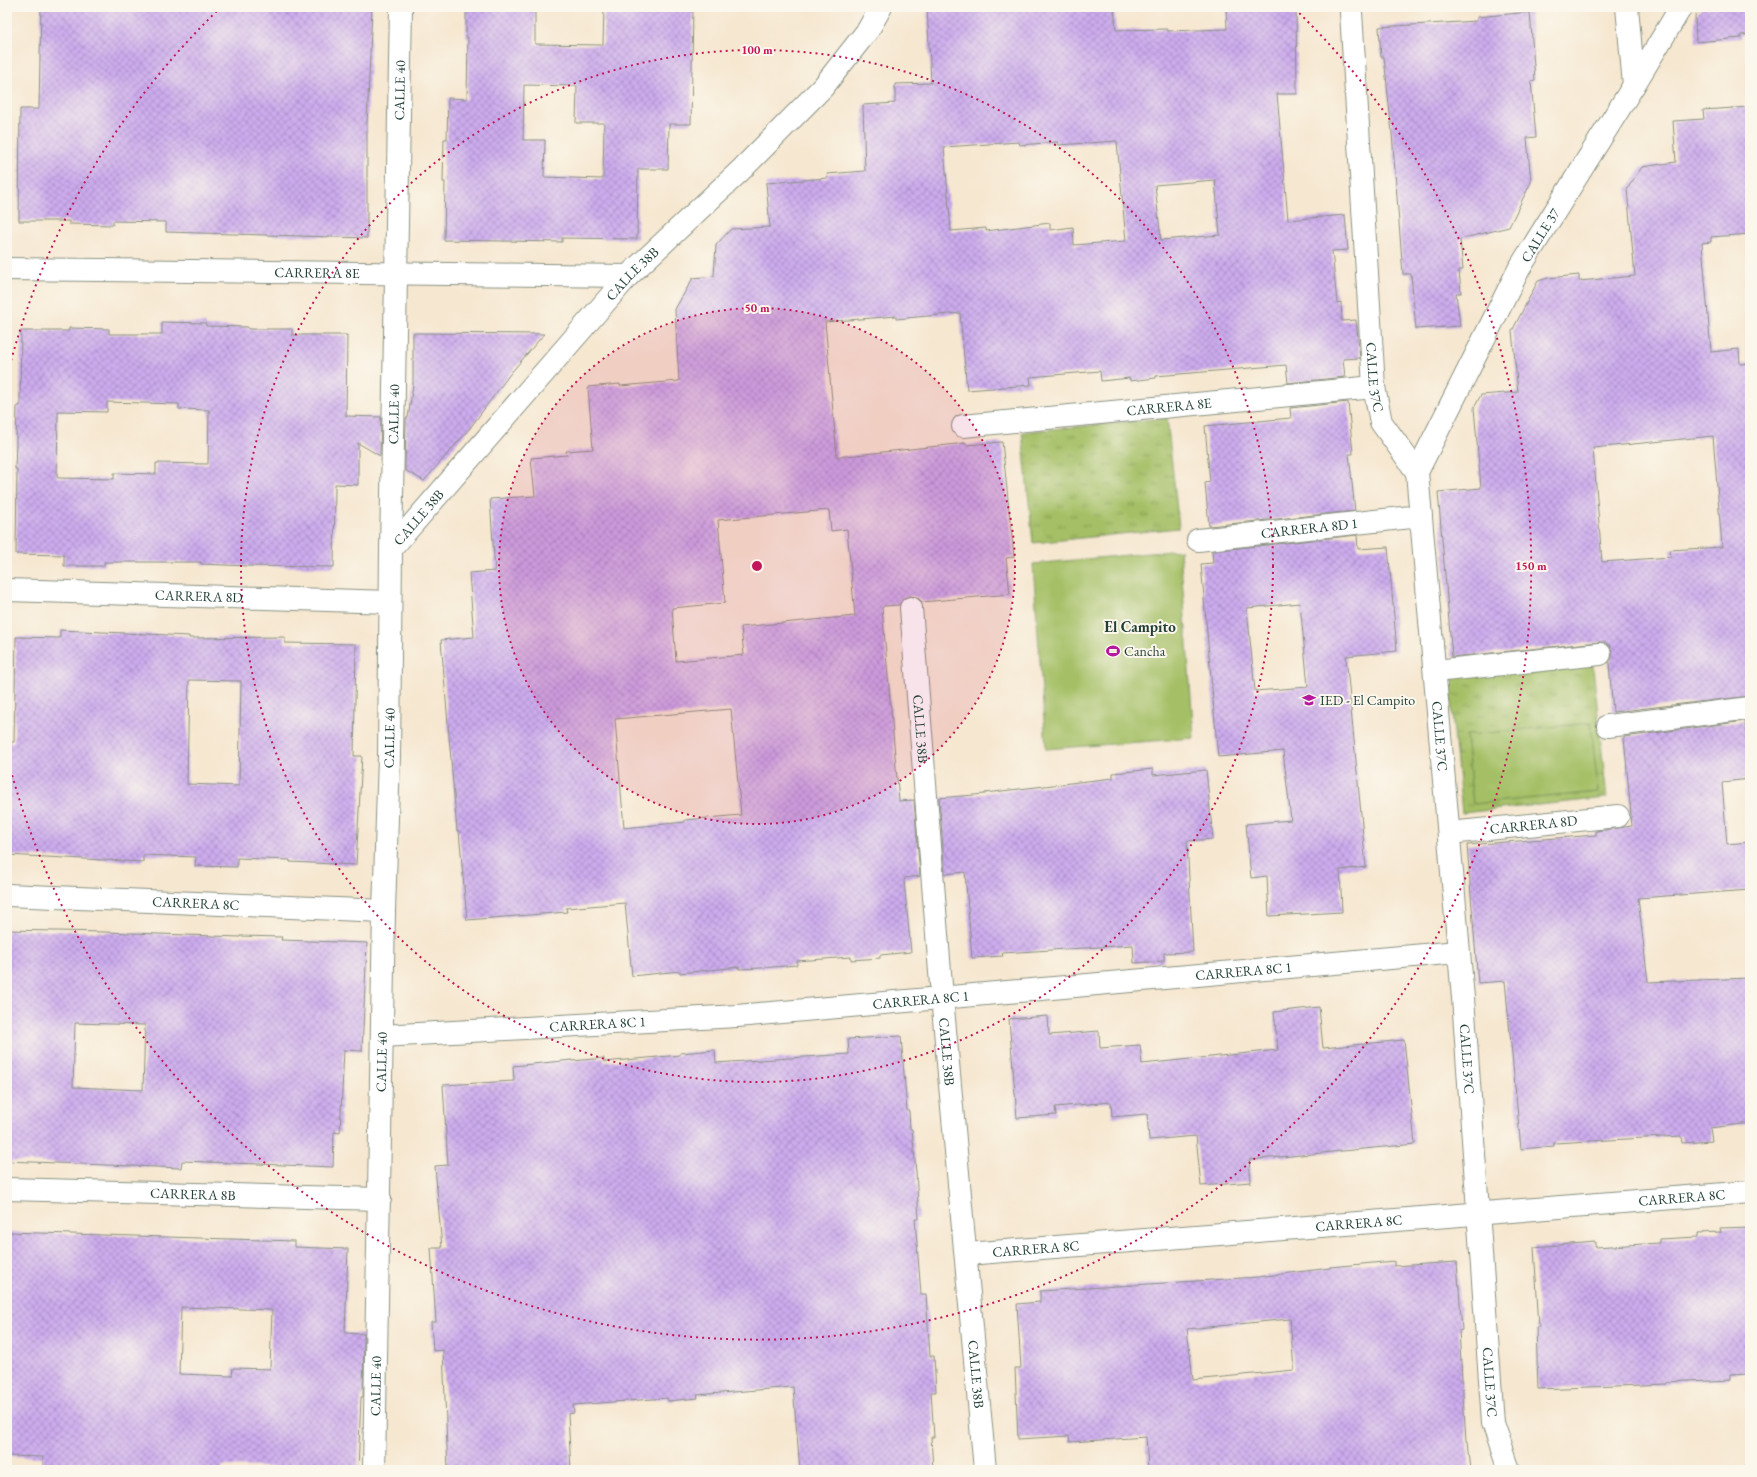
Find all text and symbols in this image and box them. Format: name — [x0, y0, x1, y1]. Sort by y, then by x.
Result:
text: 100 m — [741, 42, 773, 58]
street label: CALLE 40 — [390, 60, 409, 121]
street label: CALLE 37 — [1517, 205, 1564, 266]
street label: CALLE 38B — [602, 243, 662, 304]
street label: CARRERA 8E — [274, 263, 360, 282]
text: 50 m — [744, 300, 770, 316]
street label: CALLE 37C — [1362, 342, 1388, 414]
street label: CALLE 40 — [384, 384, 403, 444]
street label: CARRERA 8E — [1126, 393, 1212, 419]
street label: CALLE 38B — [389, 486, 448, 549]
street label: CARRERA 8D 1 — [1260, 514, 1359, 542]
text: 150 m — [1515, 558, 1547, 574]
centre of rings — [750, 559, 764, 573]
street label: CARRERA 8D — [155, 586, 244, 606]
district label: El Campito — [1104, 617, 1176, 636]
place label: Cancha — [1124, 642, 1166, 660]
sports icon: Cancha — [1105, 643, 1121, 659]
place label: IED - El Campito — [1320, 691, 1415, 709]
school or university icon: IED - El Campito — [1301, 692, 1317, 708]
street label: CALLE 38B — [909, 694, 932, 763]
street label: CALLE 37C — [1428, 700, 1452, 772]
street label: CALLE 40 — [380, 708, 398, 769]
street label: CARRERA 8D — [1489, 811, 1579, 838]
street label: CARRERA 8C — [152, 892, 240, 914]
street label: CARRERA 8C 1 — [1194, 958, 1292, 984]
street label: CARRERA 8C 1 — [872, 986, 970, 1013]
street label: CARRERA 8C 1 — [549, 1012, 647, 1036]
street label: CALLE 38B — [935, 1017, 959, 1086]
street label: CALLE 37C — [1456, 1023, 1479, 1095]
street label: CALLE 40 — [372, 1032, 391, 1092]
street label: CARRERA 8B — [150, 1184, 236, 1204]
street label: CARRERA 8C — [1638, 1185, 1726, 1210]
street label: CARRERA 8C — [1315, 1211, 1403, 1235]
street label: CARRERA 8C — [992, 1236, 1080, 1261]
street label: CALLE 38B — [964, 1339, 988, 1409]
street label: CALLE 37C — [1479, 1346, 1502, 1418]
street label: CALLE 40 — [366, 1355, 385, 1416]

